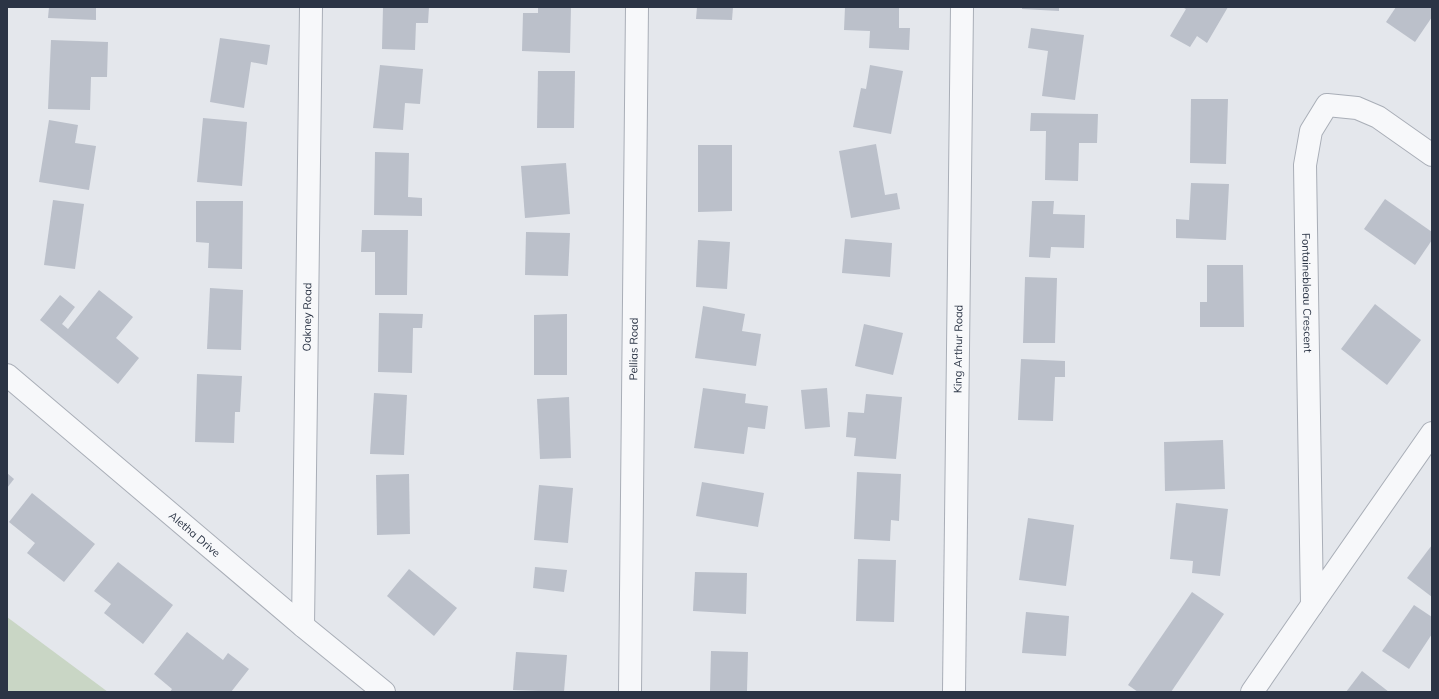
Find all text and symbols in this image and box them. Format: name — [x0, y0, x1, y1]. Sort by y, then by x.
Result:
street label: Fontainebleau Crescent — [1299, 233, 1315, 353]
street label: Oakney Road — [300, 283, 314, 352]
street label: King Arthur Road — [950, 305, 966, 393]
street label: Pellias Road — [626, 318, 641, 380]
street label: Aletha Drive — [166, 508, 223, 560]

